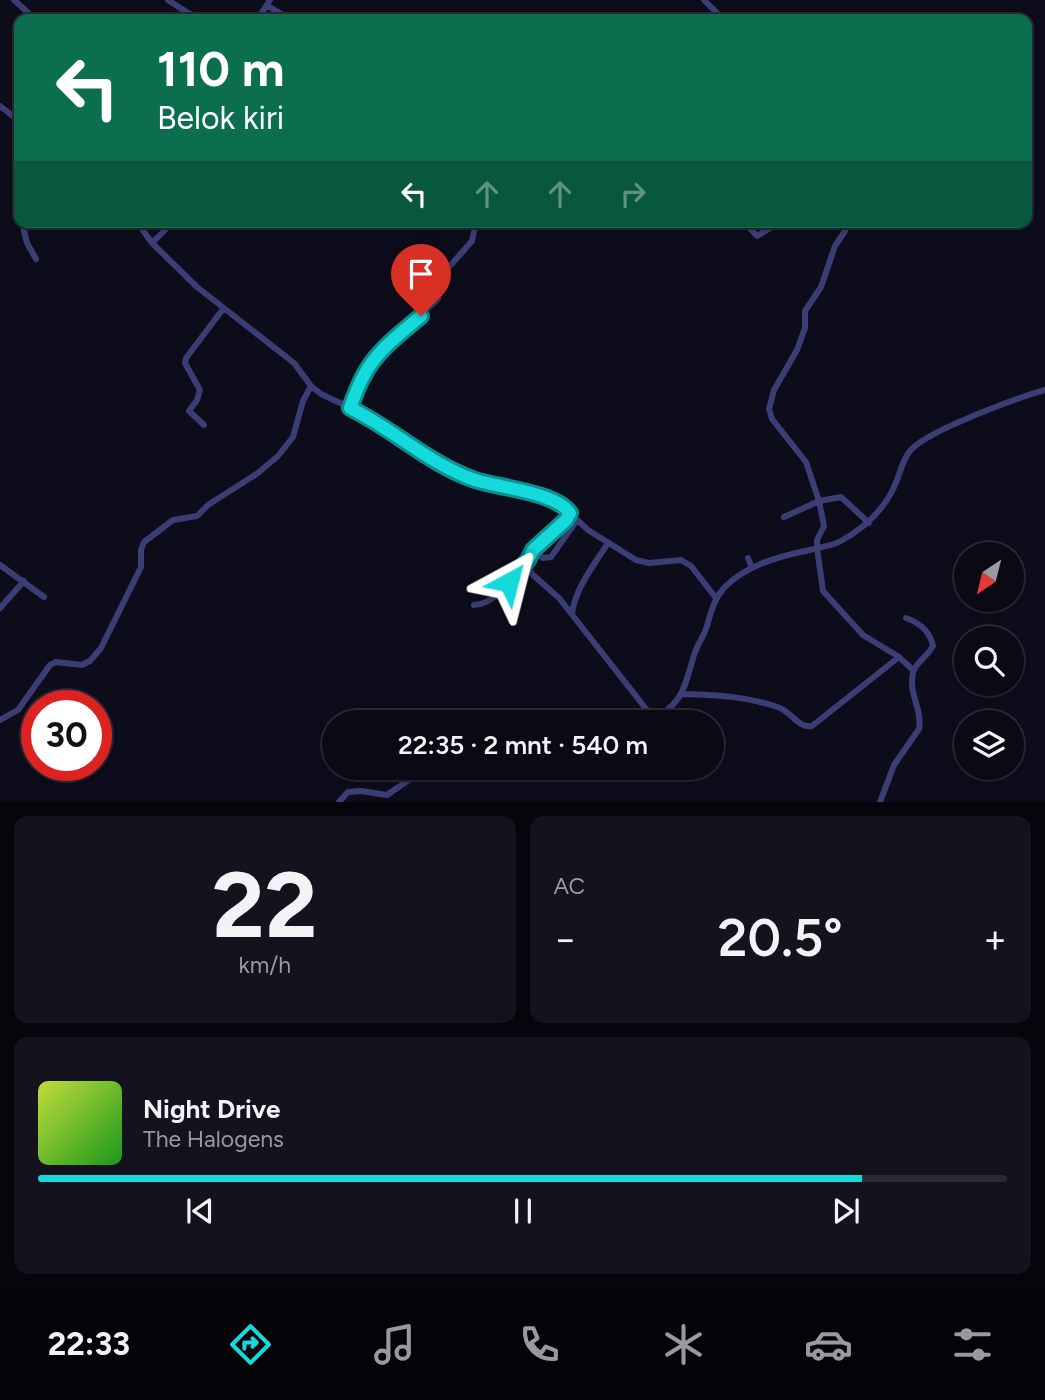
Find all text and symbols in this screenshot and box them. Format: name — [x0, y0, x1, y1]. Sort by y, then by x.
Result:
text: 110 m — [157, 39, 285, 98]
icon: left — [42, 42, 133, 133]
text: Belok kiri — [157, 99, 284, 137]
icon: left — [395, 175, 433, 213]
icon: ahead — [468, 175, 506, 213]
icon: ahead — [541, 175, 579, 213]
icon: right — [614, 175, 652, 213]
pin — [391, 244, 451, 316]
icon: arrive — [402, 255, 440, 293]
north arrow — [954, 542, 1024, 612]
map controls — [954, 542, 1024, 780]
position arrow — [472, 545, 546, 619]
button: search — [954, 626, 1024, 696]
speed limit sign: 30 — [21, 690, 112, 781]
button: layers — [954, 710, 1024, 780]
text: 22:35 · 2 mnt · 540 m — [398, 729, 648, 761]
text: 22 — [212, 851, 317, 960]
text: AC — [554, 872, 585, 900]
text: 20.5° — [718, 907, 843, 969]
text: − — [554, 916, 577, 962]
text: + — [983, 916, 1007, 962]
text: km/h — [238, 951, 291, 979]
text: Night Drive — [143, 1093, 280, 1125]
text: The Halogens — [143, 1125, 284, 1153]
icon: previous — [181, 1192, 219, 1230]
icon: pause — [504, 1192, 542, 1230]
icon: next — [827, 1192, 865, 1230]
icon: directions — [226, 1320, 275, 1369]
icon: music — [370, 1320, 419, 1369]
icon: phone — [515, 1320, 564, 1369]
icon: climate — [659, 1320, 708, 1369]
icon: car — [804, 1320, 853, 1369]
icon: filters — [948, 1320, 997, 1369]
text: 22:33 — [48, 1325, 130, 1363]

